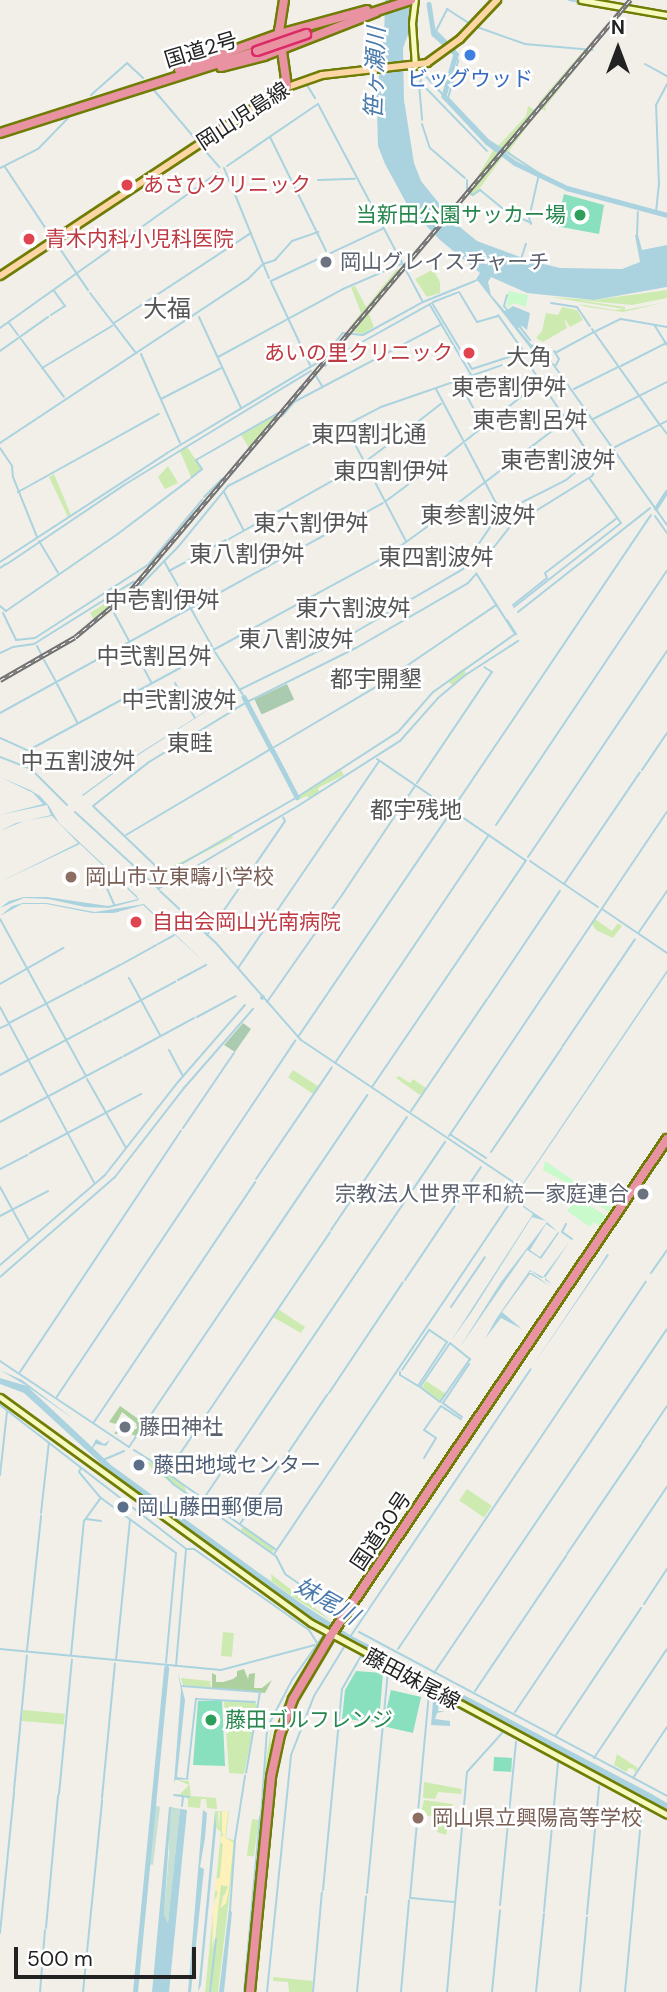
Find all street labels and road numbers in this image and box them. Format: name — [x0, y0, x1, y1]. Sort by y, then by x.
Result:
street label: 国道2号 — [161, 27, 241, 73]
street label: 岡山児島線 — [192, 77, 294, 155]
street label: 国道30号 — [345, 1487, 417, 1575]
street label: 藤田妹尾線 — [360, 1643, 464, 1715]

